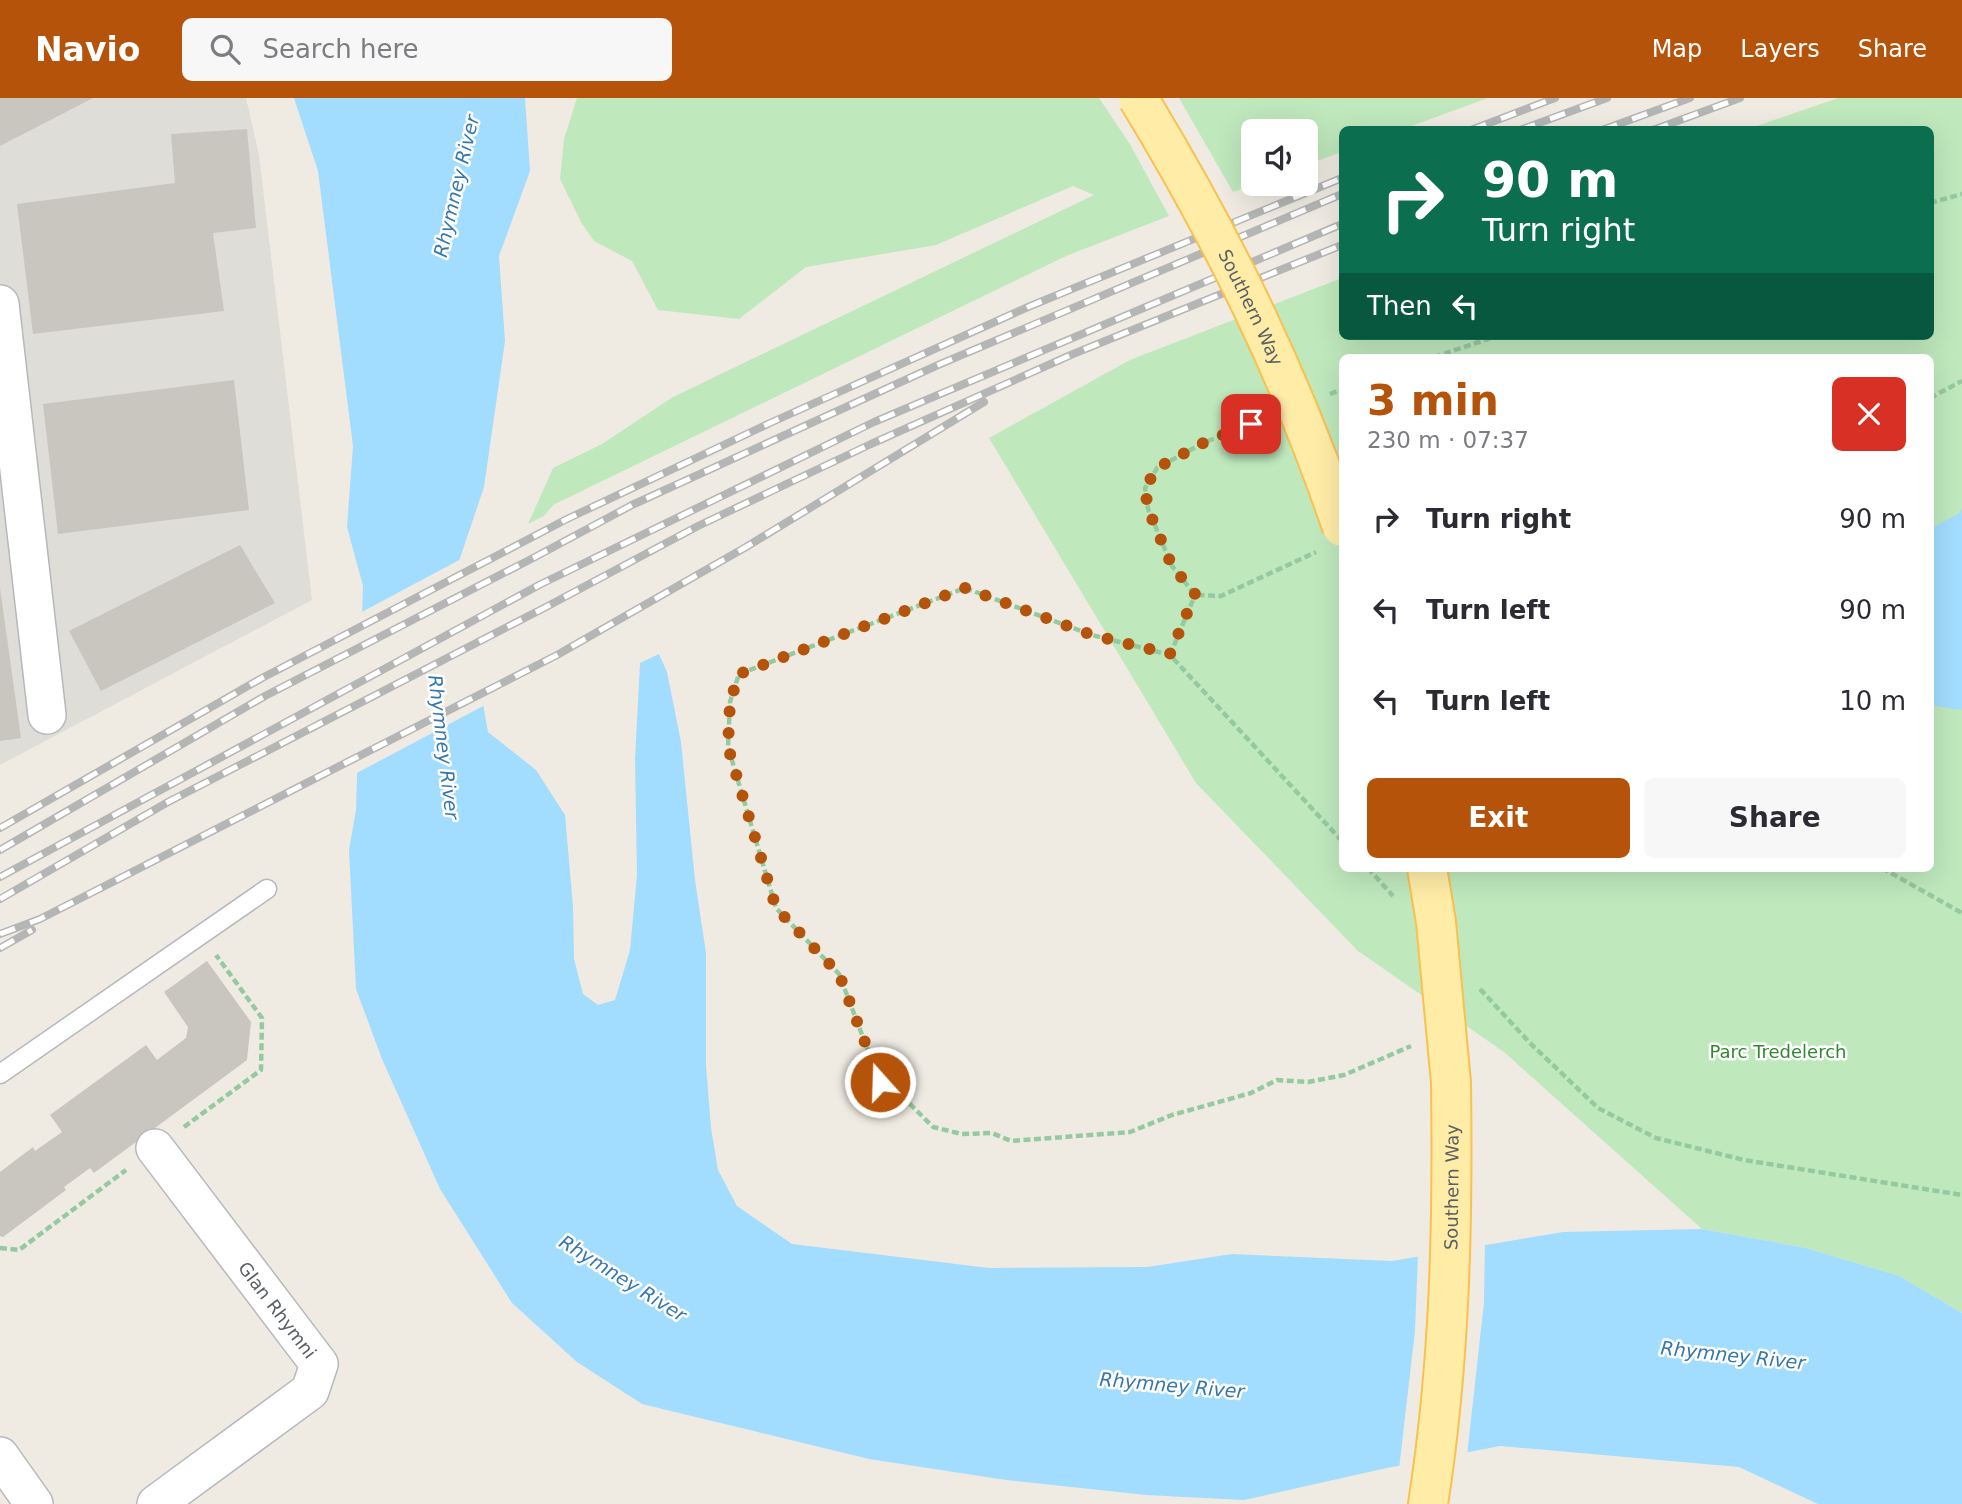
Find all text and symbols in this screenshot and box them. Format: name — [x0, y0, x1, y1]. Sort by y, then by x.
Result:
search box — [182, 18, 672, 81]
text: Navio — [35, 30, 140, 69]
icon: search — [206, 30, 244, 68]
text: Search here — [262, 34, 419, 64]
text: Map — [1652, 35, 1702, 63]
text: Layers — [1740, 35, 1820, 63]
text: Share — [1858, 35, 1927, 63]
water label: Rhymney River — [429, 112, 483, 259]
map controls — [1241, 119, 1318, 196]
button: sound — [1241, 119, 1318, 196]
text: 90 m — [1482, 152, 1618, 209]
icon: right — [1367, 154, 1458, 245]
text: Turn right — [1482, 211, 1635, 249]
street label: Southern Way — [1215, 246, 1288, 369]
icon: left — [1446, 287, 1484, 325]
text: Then — [1367, 291, 1432, 321]
text: 3 min — [1367, 376, 1499, 425]
button: close — [1832, 377, 1906, 451]
pin — [1221, 394, 1281, 454]
icon: arrive — [1232, 405, 1270, 443]
text: 230 m · 07:37 — [1367, 427, 1529, 453]
icon: right — [1367, 500, 1405, 538]
text: Turn right — [1426, 504, 1571, 534]
text: 90 m — [1839, 504, 1906, 534]
icon: left — [1367, 591, 1405, 629]
text: Turn left — [1426, 595, 1550, 625]
text: 90 m — [1839, 595, 1906, 625]
water label: Rhymney River — [424, 674, 464, 822]
icon: left — [1367, 682, 1405, 720]
text: Turn left — [1426, 686, 1550, 716]
text: 10 m — [1839, 686, 1906, 716]
button: Exit — [1367, 778, 1630, 858]
button: Share — [1644, 778, 1906, 858]
park label: Parc Tredelerch — [1709, 1041, 1847, 1062]
position arrow — [843, 1045, 917, 1119]
street label: Southern Way — [1440, 1124, 1462, 1250]
water label: Rhymney River — [556, 1230, 691, 1326]
street label: Glan Rhymni — [234, 1257, 321, 1362]
water label: Rhymney River — [1660, 1336, 1808, 1374]
water label: Rhymney River — [1099, 1368, 1246, 1402]

